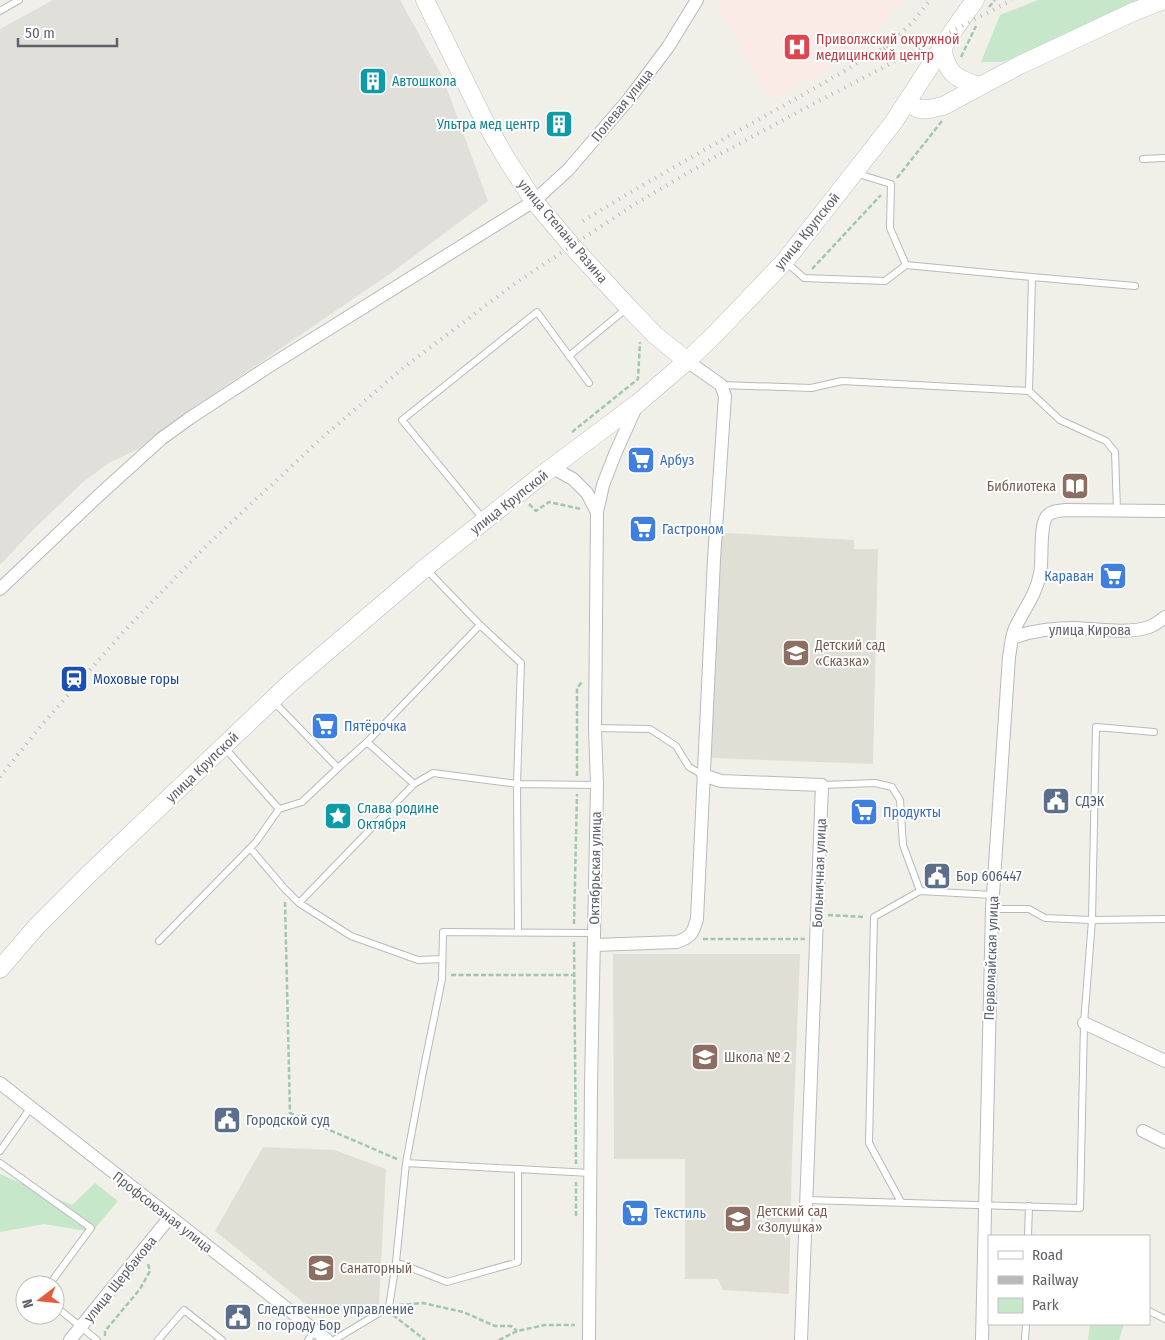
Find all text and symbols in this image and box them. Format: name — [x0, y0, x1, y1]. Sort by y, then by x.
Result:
scale bar — [18, 15, 116, 47]
text: 50 m — [25, 24, 55, 42]
place label: Приволжский окружной медицинский центр — [816, 31, 959, 64]
hospital icon: Приволжский окружной медицинский центр — [782, 32, 812, 62]
street label: Полевая улица — [588, 65, 657, 145]
building icon: Автошкола — [358, 66, 388, 96]
place label: Автошкола — [392, 73, 457, 90]
building icon: Ультра мед центр — [544, 109, 574, 139]
place label: Ультра мед центр — [436, 116, 540, 133]
street label: улица Степана Разина — [514, 176, 611, 287]
street label: улица Крупской — [771, 189, 844, 273]
supermarket icon: Арбуз — [626, 445, 656, 475]
place label: Арбуз — [660, 452, 694, 469]
street label: улица Крупской — [467, 467, 552, 538]
library icon: Библиотека — [1060, 471, 1090, 501]
place label: Библиотека — [987, 478, 1056, 495]
supermarket icon: Гастроном — [628, 514, 658, 544]
place label: Гастроном — [662, 521, 724, 538]
supermarket icon: Караван — [1098, 561, 1128, 591]
place label: Караван — [1044, 568, 1094, 585]
street label: улица Кирова — [1049, 622, 1131, 639]
place label: Детский сад «Сказка» — [814, 637, 885, 670]
school or university icon: Детский сад «Сказка» — [781, 638, 811, 668]
station icon: Моховые горы — [59, 664, 89, 694]
place label: Моховые горы — [93, 671, 179, 688]
supermarket icon: Пятёрочка — [310, 711, 340, 741]
place label: Пятёрочка — [344, 718, 407, 735]
street label: улица Крупской — [163, 729, 242, 806]
public building icon: СДЭК — [1041, 786, 1071, 816]
place label: СДЭК — [1075, 793, 1105, 810]
supermarket icon: Продукты — [849, 797, 879, 827]
place label: Слава родине Октября — [357, 800, 439, 833]
place icon: Слава родине Октября — [323, 801, 353, 831]
place label: Продукты — [883, 804, 941, 821]
street label: Октябрьская улица — [586, 811, 605, 925]
street label: Больничная улица — [809, 818, 830, 928]
public building icon: Бор 606447 — [922, 861, 952, 891]
place label: Бор 606447 — [956, 868, 1022, 885]
street label: Первомайская улица — [981, 895, 1002, 1021]
school or university icon: Школа № 2 — [690, 1042, 720, 1072]
place label: Школа № 2 — [724, 1049, 790, 1066]
public building icon: Городской суд — [212, 1105, 242, 1135]
place label: Городской суд — [246, 1112, 330, 1129]
street label: Профсоюзная улица — [109, 1168, 216, 1257]
supermarket icon: Текстиль — [620, 1198, 650, 1228]
place label: Детский сад «Золушка» — [756, 1203, 827, 1236]
school or university icon: Детский сад «Золушка» — [723, 1204, 753, 1234]
place label: Текстиль — [654, 1205, 706, 1222]
street label: улица Щербакова — [80, 1233, 160, 1326]
legend — [988, 1235, 1150, 1325]
text: Road — [1032, 1246, 1063, 1264]
school or university icon: Санаторный — [306, 1253, 336, 1283]
place label: Санаторный — [340, 1260, 412, 1277]
text: Railway — [1032, 1271, 1079, 1289]
north arrow — [15, 1275, 65, 1325]
text: Park — [1032, 1296, 1059, 1314]
text: N — [19, 1297, 37, 1310]
place label: Следственное управление по городу Бор — [257, 1301, 414, 1334]
public building icon: Следственное управление по городу Бор — [223, 1302, 253, 1332]

